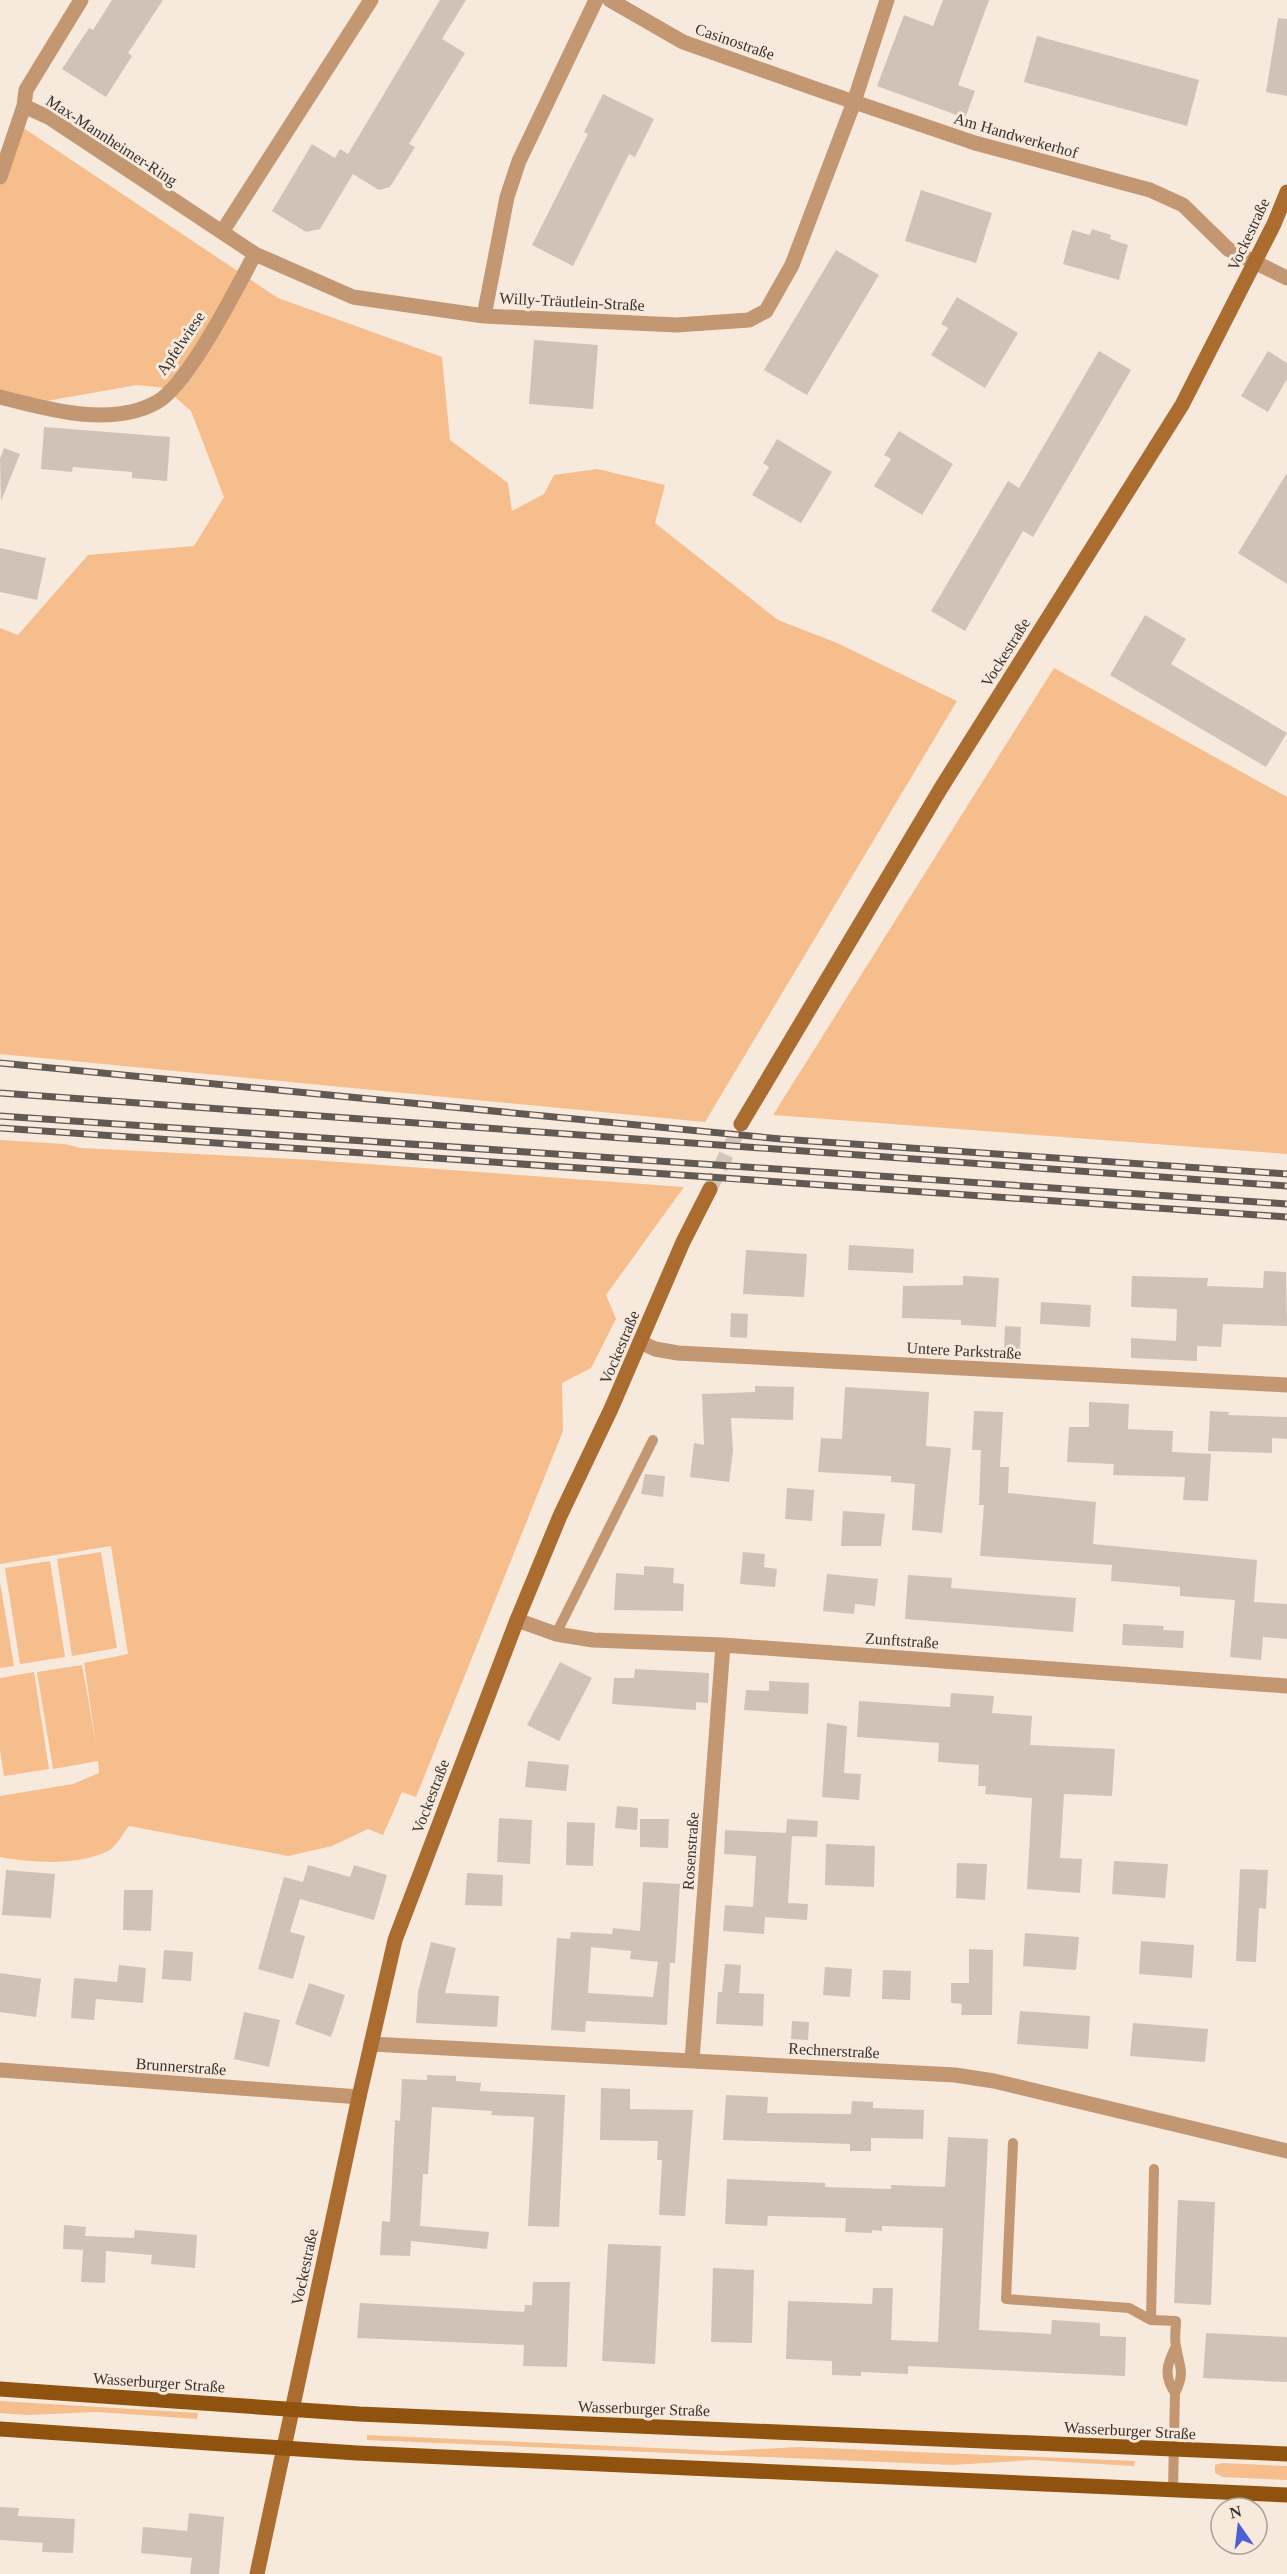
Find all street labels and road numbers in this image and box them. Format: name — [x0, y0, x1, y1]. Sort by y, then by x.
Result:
street label: Casinostraße — [693, 20, 777, 63]
street label: Max-Mannheimer-Ring — [43, 92, 180, 190]
street label: Am Handwerkerhof — [952, 110, 1081, 162]
street label: Vockestraße — [1224, 195, 1273, 273]
street label: Willy-Träutlein-Straße — [499, 289, 645, 315]
street label: Apfelwiese — [153, 308, 209, 379]
street label: Vockestraße — [978, 615, 1033, 690]
street label: Vockestraße — [596, 1308, 643, 1386]
street label: Untere Parkstraße — [906, 1339, 1022, 1362]
street label: Zunftstraße — [865, 1629, 939, 1652]
street label: Vockestraße — [409, 1757, 452, 1836]
street label: Rosenstraße — [679, 1811, 702, 1891]
street label: Rechnerstraße — [788, 2040, 880, 2061]
street label: Brunnerstraße — [135, 2055, 227, 2078]
street label: Vockestraße — [288, 2227, 321, 2307]
street label: Wasserburger Straße — [92, 2369, 225, 2397]
street label: Wasserburger Straße — [578, 2398, 710, 2420]
street label: Wasserburger Straße — [1063, 2419, 1196, 2443]

